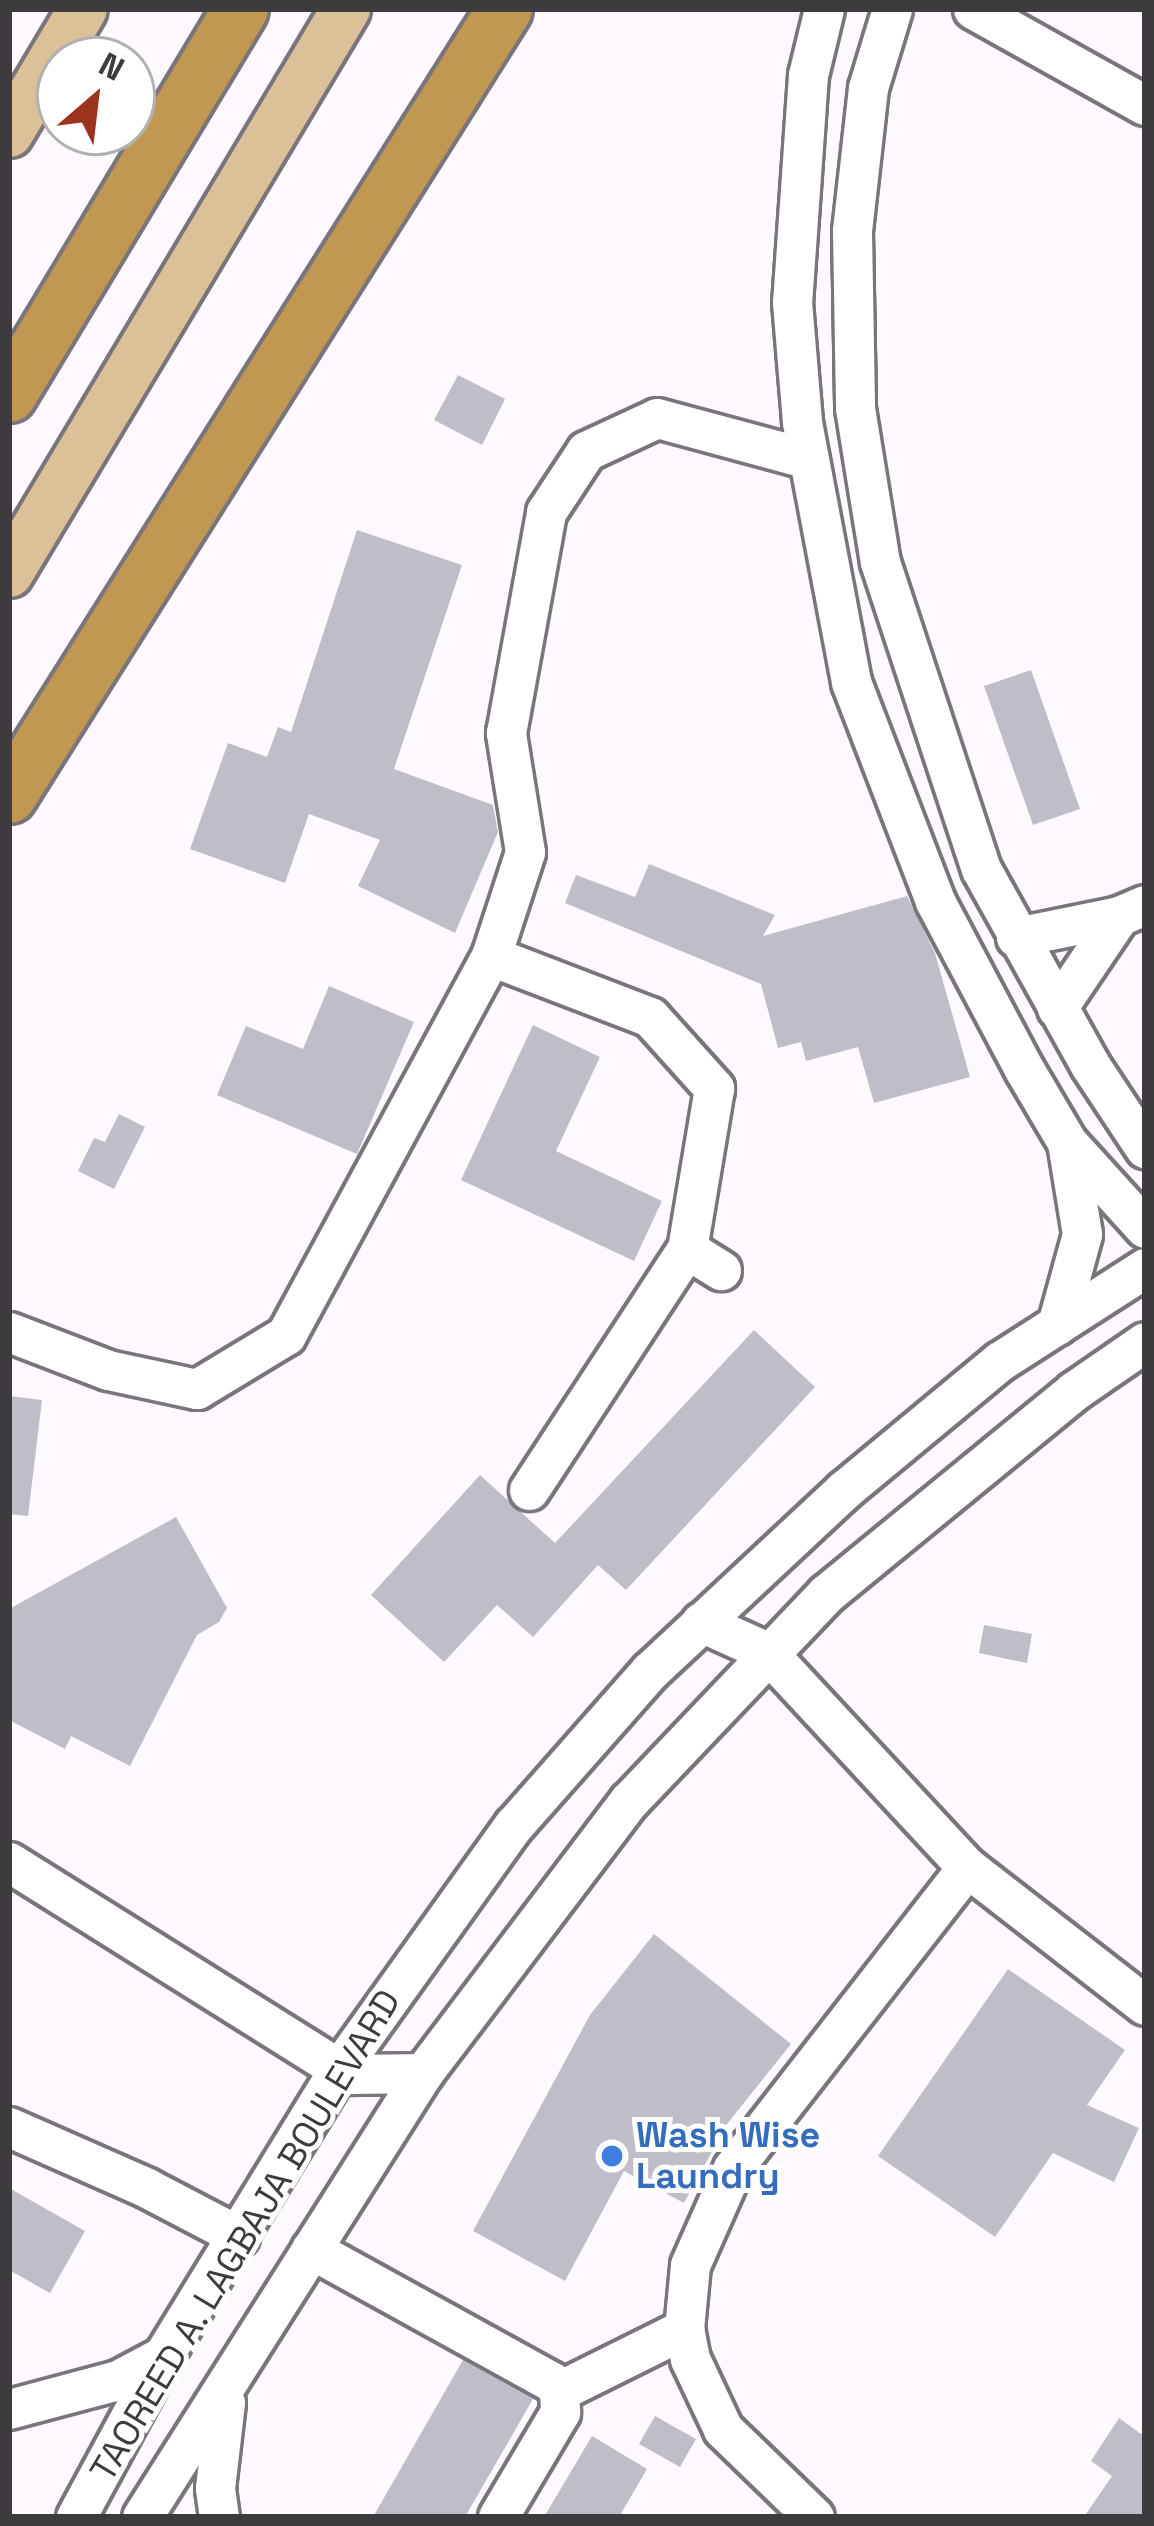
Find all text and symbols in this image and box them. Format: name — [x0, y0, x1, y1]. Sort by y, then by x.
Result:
north arrow — [36, 36, 156, 156]
text: N — [92, 43, 131, 91]
street label: TAOREED A. LAGBAJA BOULEVARD — [81, 1981, 411, 2491]
place label: Wash Wise Laundry — [636, 2113, 820, 2198]
marker: Wash Wise Laundry — [599, 2143, 625, 2169]

